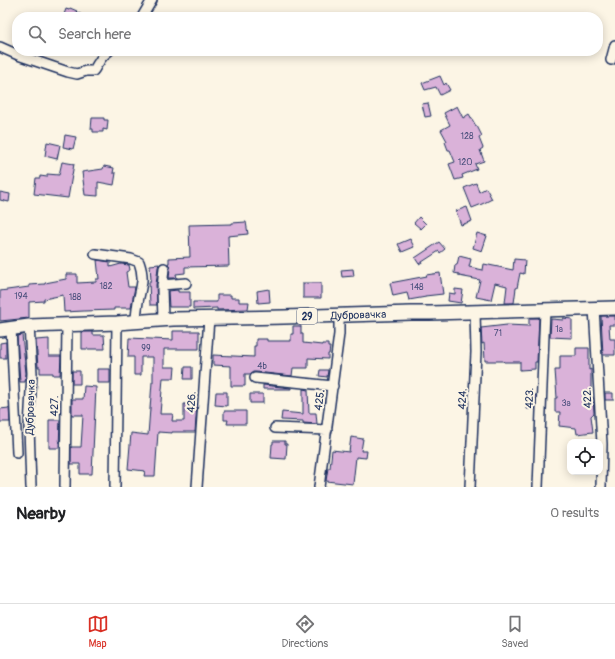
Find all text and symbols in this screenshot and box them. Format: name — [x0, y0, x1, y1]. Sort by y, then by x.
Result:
search box — [12, 12, 603, 56]
icon: search — [26, 23, 48, 45]
text: Search here — [58, 25, 131, 44]
house number: 128 — [460, 131, 474, 142]
house number: 120 — [458, 157, 472, 168]
house number: 182 — [99, 281, 113, 292]
house number: 148 — [410, 282, 424, 293]
house number: 194 — [14, 291, 28, 302]
house number: 188 — [69, 292, 82, 303]
road number: 29 — [297, 308, 317, 324]
street label: Дубровачка — [329, 308, 387, 323]
house number: 1a — [555, 324, 563, 335]
house number: 71 — [494, 328, 502, 339]
house number: 99 — [141, 343, 151, 354]
house number: 4b — [257, 361, 267, 372]
street label: Дубровачка — [23, 379, 38, 436]
street label: 423. — [523, 387, 536, 409]
street label: 422. — [580, 387, 595, 409]
street label: 424. — [455, 388, 470, 410]
street label: 425. — [312, 389, 327, 411]
street label: 426. — [184, 391, 199, 413]
street label: 427. — [48, 396, 61, 417]
house number: 3a — [561, 398, 571, 409]
map controls — [567, 439, 603, 475]
button: locate — [567, 439, 603, 475]
text: Nearby — [16, 503, 65, 524]
text: 0 results — [550, 505, 599, 521]
tab: Map — [87, 613, 109, 650]
tab: Directions — [282, 613, 328, 650]
tab: Saved — [501, 613, 528, 650]

